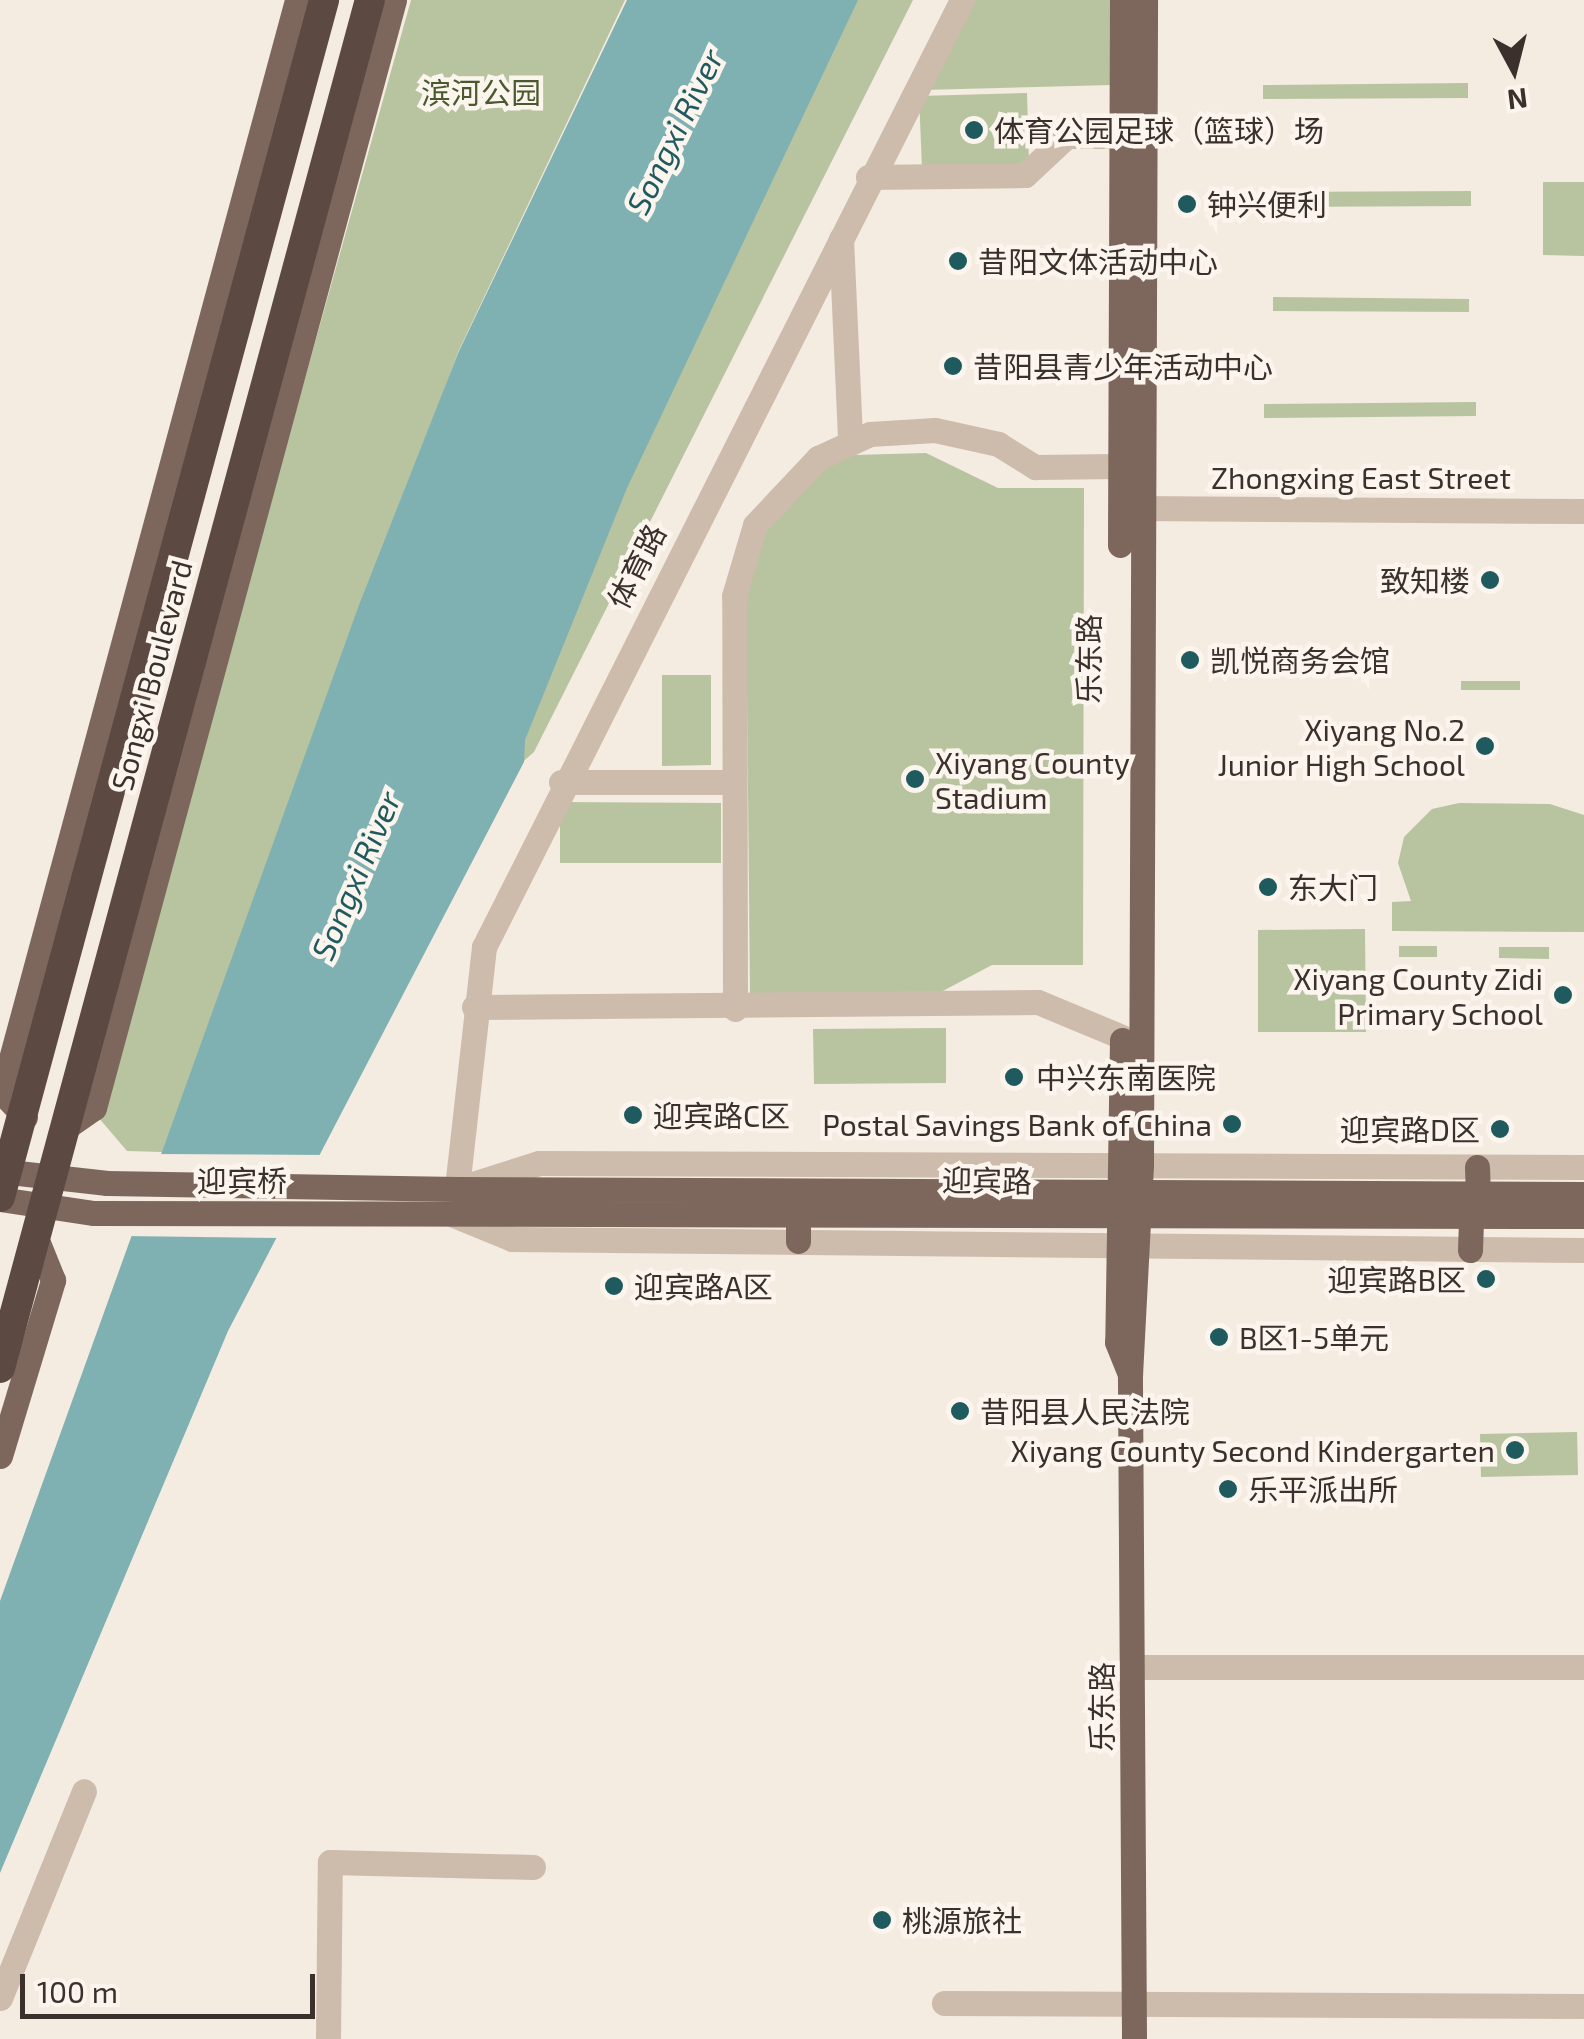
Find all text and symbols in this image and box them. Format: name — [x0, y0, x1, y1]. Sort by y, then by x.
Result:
north arrow — [1464, 20, 1564, 120]
water label: Songxi River — [617, 42, 731, 220]
park label: 滨河公园 — [421, 74, 541, 110]
text: N — [1506, 82, 1530, 118]
place label: 体育公园足球（篮球）场 — [994, 112, 1324, 148]
marker: 体育公园足球（篮球）场 — [963, 119, 985, 141]
place label: 钟兴便利 — [1207, 186, 1327, 222]
marker: 钟兴便利 — [1176, 193, 1198, 215]
place label: 昔阳文体活动中心 — [978, 243, 1218, 279]
marker: 昔阳文体活动中心 — [947, 250, 969, 272]
place label: 昔阳县青少年活动中心 — [973, 348, 1273, 384]
marker: 昔阳县青少年活动中心 — [942, 355, 964, 377]
street label: Zhongxing East Street — [1211, 459, 1511, 495]
street label: 体育路 — [600, 518, 672, 614]
street label: Songxi Boulevard — [103, 556, 199, 794]
place label: 致知楼 — [1380, 562, 1470, 598]
marker: 致知楼 — [1479, 569, 1501, 591]
street label: 乐东路 — [1070, 614, 1106, 704]
place label: 凯悦商务会馆 — [1210, 642, 1390, 678]
marker: 凯悦商务会馆 — [1179, 649, 1201, 671]
place label: Xiyang No.2 Junior High School — [1217, 711, 1465, 782]
marker: Xiyang No.2 Junior High School — [1474, 735, 1496, 757]
place label: Xiyang County Stadium — [935, 744, 1130, 814]
marker: Xiyang County Stadium — [904, 768, 926, 790]
water label: Songxi River — [302, 785, 408, 965]
place label: 东大门 — [1288, 869, 1378, 905]
marker: 东大门 — [1257, 876, 1279, 898]
place label: Xiyang County Zidi Primary School — [1292, 960, 1543, 1030]
marker: Xiyang County Zidi Primary School — [1552, 984, 1574, 1006]
place label: 中兴东南医院 — [1036, 1059, 1216, 1095]
marker: 中兴东南医院 — [1001, 1064, 1027, 1090]
place label: 迎宾路C区 — [653, 1097, 790, 1133]
marker: 迎宾路C区 — [622, 1104, 644, 1126]
place label: Postal Savings Bank of China — [821, 1106, 1212, 1142]
place label: 迎宾路D区 — [1340, 1111, 1480, 1147]
marker: Postal Savings Bank of China — [1221, 1113, 1243, 1135]
marker: 迎宾路D区 — [1489, 1118, 1511, 1140]
street label: 迎宾路 — [942, 1161, 1032, 1199]
street label: 迎宾桥 — [197, 1162, 287, 1198]
place label: 迎宾路B区 — [1327, 1261, 1466, 1297]
place label: 迎宾路A区 — [634, 1268, 773, 1304]
marker: 迎宾路B区 — [1475, 1268, 1497, 1290]
marker: 迎宾路A区 — [603, 1275, 625, 1297]
place label: B区1-5单元 — [1239, 1319, 1389, 1355]
marker: B区1-5单元 — [1208, 1326, 1230, 1348]
place label: 昔阳县人民法院 — [980, 1393, 1190, 1429]
marker: 昔阳县人民法院 — [949, 1400, 971, 1422]
place label: Xiyang County Second Kindergarten — [1010, 1432, 1495, 1468]
marker: Xiyang County Second Kindergarten — [1504, 1439, 1526, 1461]
place label: 乐平派出所 — [1248, 1471, 1398, 1507]
marker: 乐平派出所 — [1217, 1478, 1239, 1500]
street label: 乐东路 — [1083, 1662, 1119, 1752]
place label: 桃源旅社 — [902, 1902, 1022, 1938]
marker: 桃源旅社 — [871, 1909, 893, 1931]
scale bar — [25, 1954, 320, 2016]
text: 100 m — [37, 1973, 118, 2009]

